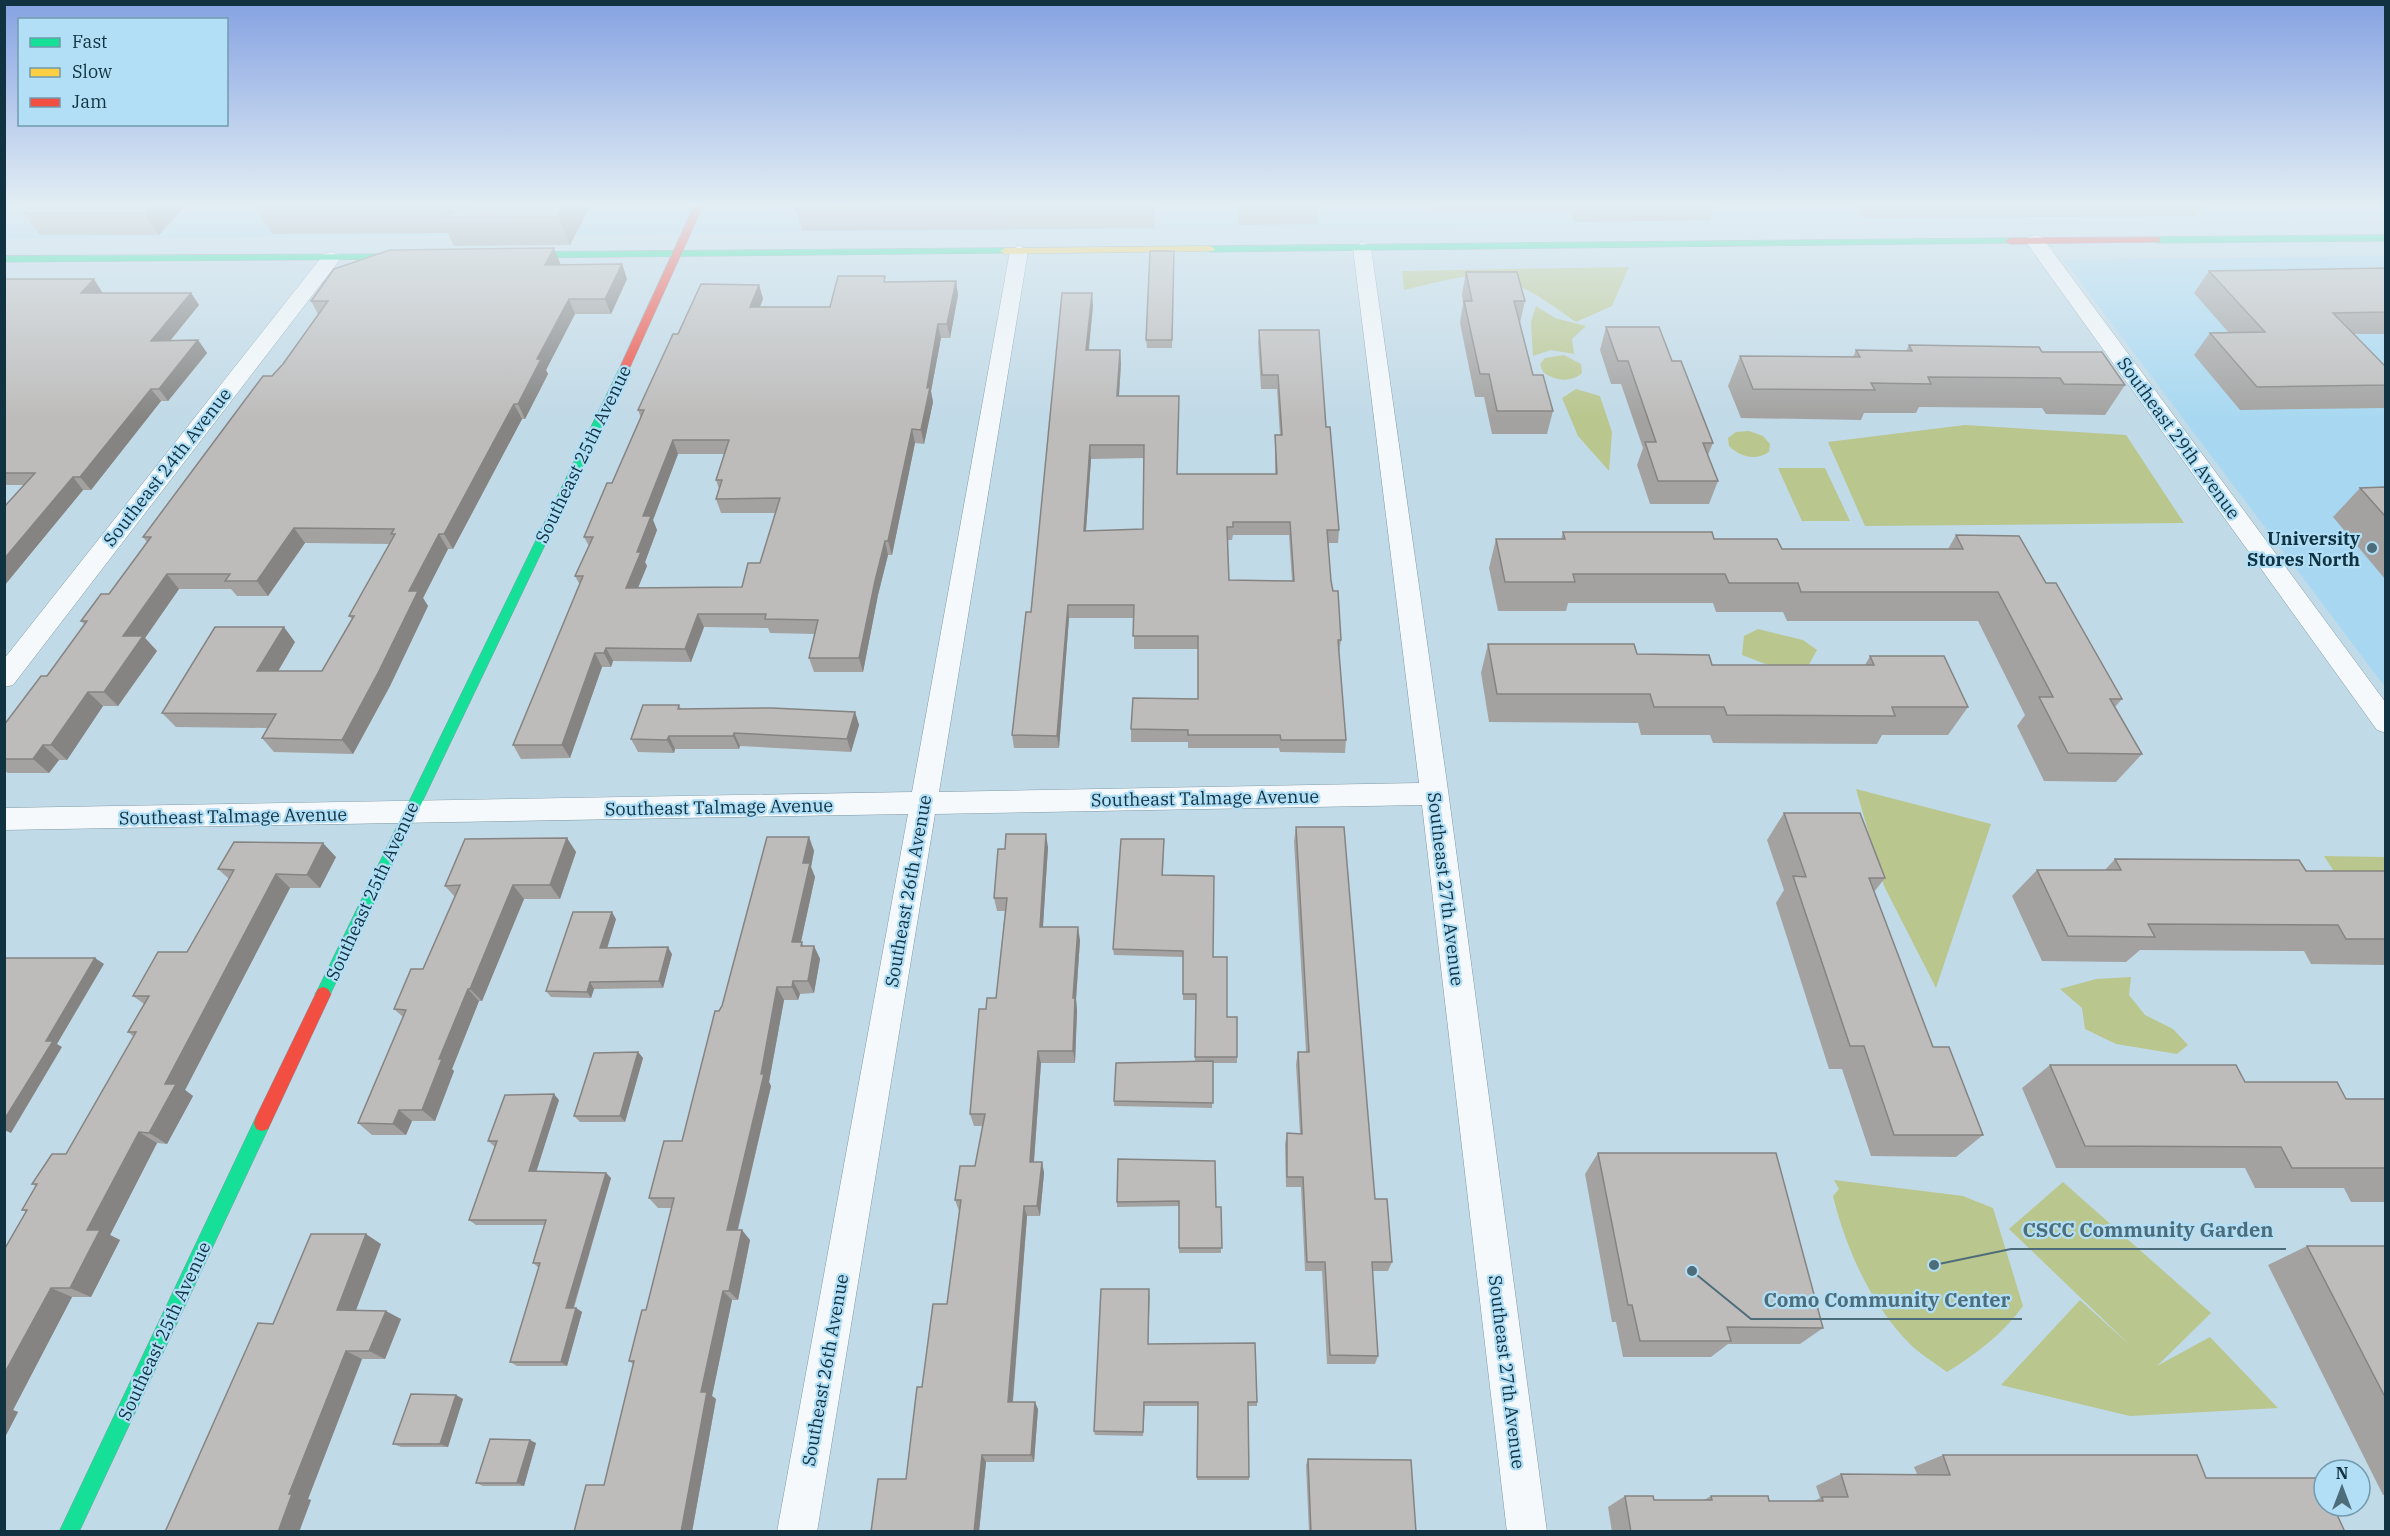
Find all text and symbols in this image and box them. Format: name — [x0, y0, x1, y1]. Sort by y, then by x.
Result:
legend — [18, 18, 228, 126]
text: Fast — [72, 30, 107, 53]
text: Slow — [72, 60, 112, 83]
text: Jam — [72, 90, 107, 113]
street label: Southeast 29th Avenue — [2112, 352, 2246, 524]
street label: Southeast 25th Avenue — [530, 361, 636, 547]
street label: Southeast 24th Avenue — [98, 383, 236, 551]
place label: University Stores North — [2247, 527, 2361, 571]
marker: University Stores North — [2365, 541, 2379, 555]
street label: Southeast Talmage Avenue — [1091, 785, 1319, 811]
street label: Southeast 27th Avenue — [1423, 791, 1469, 987]
street label: Southeast 26th Avenue — [880, 793, 936, 989]
street label: Southeast Talmage Avenue — [605, 794, 833, 820]
street label: Southeast 25th Avenue — [320, 798, 424, 984]
street label: Southeast Talmage Avenue — [119, 803, 347, 829]
callout: CSCC Community Garden — [2011, 1211, 2286, 1249]
text: CSCC Community Garden — [2022, 1216, 2274, 1243]
street label: Southeast 25th Avenue — [112, 1238, 216, 1424]
street label: Southeast 26th Avenue — [797, 1272, 853, 1468]
street label: Southeast 27th Avenue — [1484, 1274, 1530, 1470]
callout: Como Community Center — [1751, 1281, 2022, 1319]
text: Como Community Center — [1764, 1286, 2011, 1313]
north arrow — [2312, 1458, 2372, 1518]
text: N — [2336, 1463, 2348, 1483]

